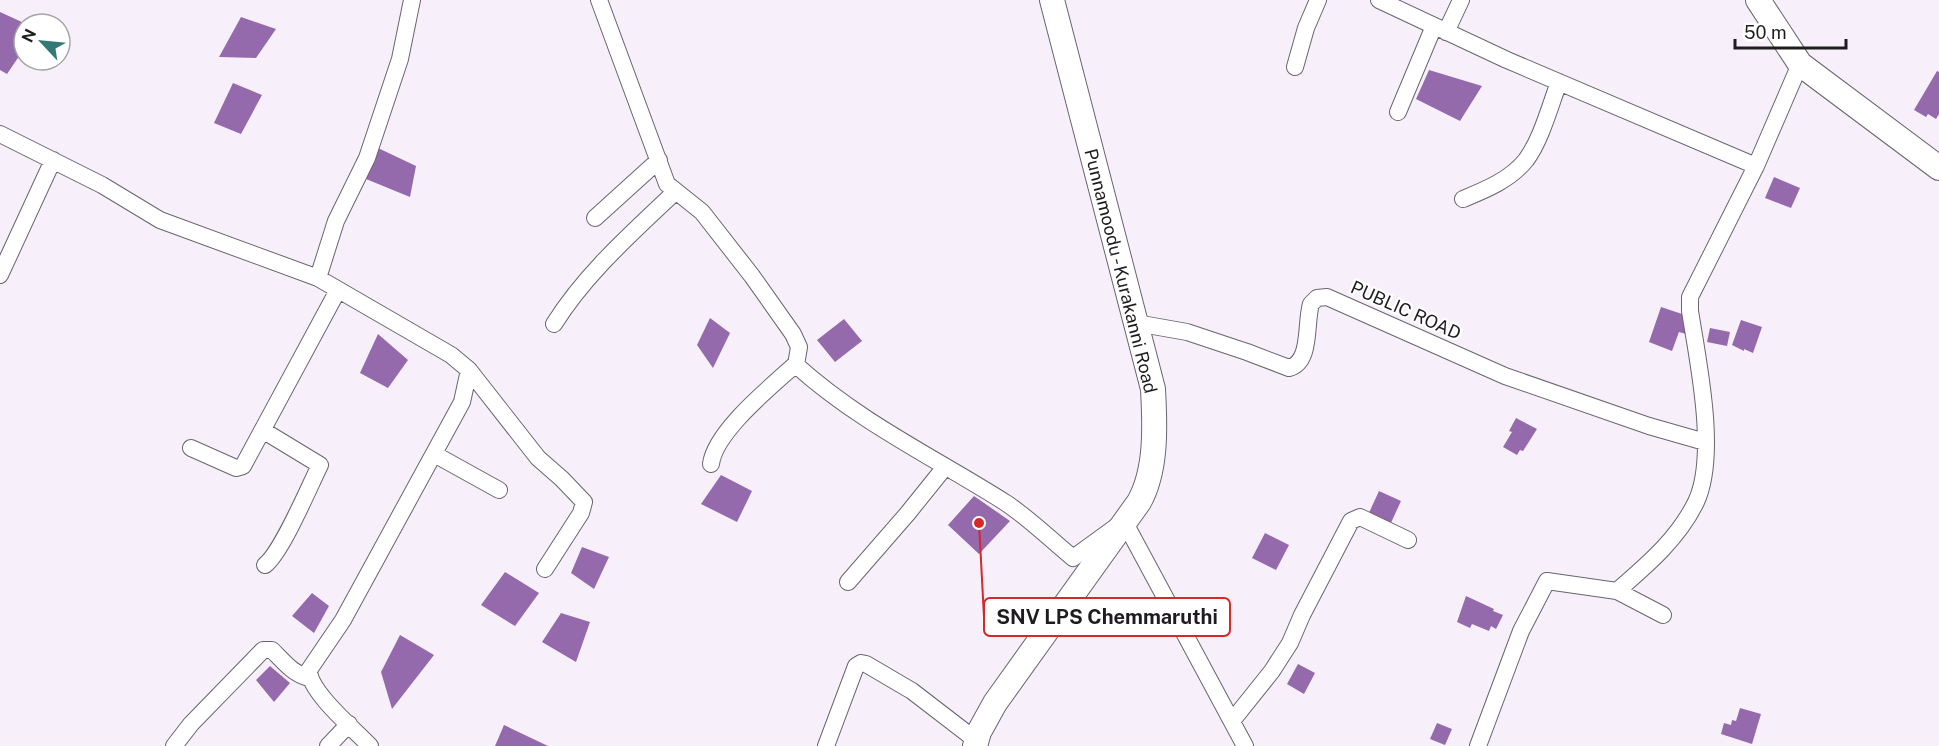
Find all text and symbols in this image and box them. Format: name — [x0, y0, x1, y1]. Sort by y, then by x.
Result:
north arrow — [12, 12, 72, 72]
scale bar — [1735, 12, 1846, 50]
text: 50 m — [1744, 22, 1787, 43]
text: N — [18, 26, 40, 45]
street label: Punnamoodu - Kurakanni Road — [1080, 147, 1162, 395]
street label: PUBLIC ROAD — [1348, 276, 1464, 344]
callout: SNV LPS Chemmaruthi — [984, 598, 1230, 636]
text: SNV LPS Chemmaruthi — [996, 605, 1218, 629]

